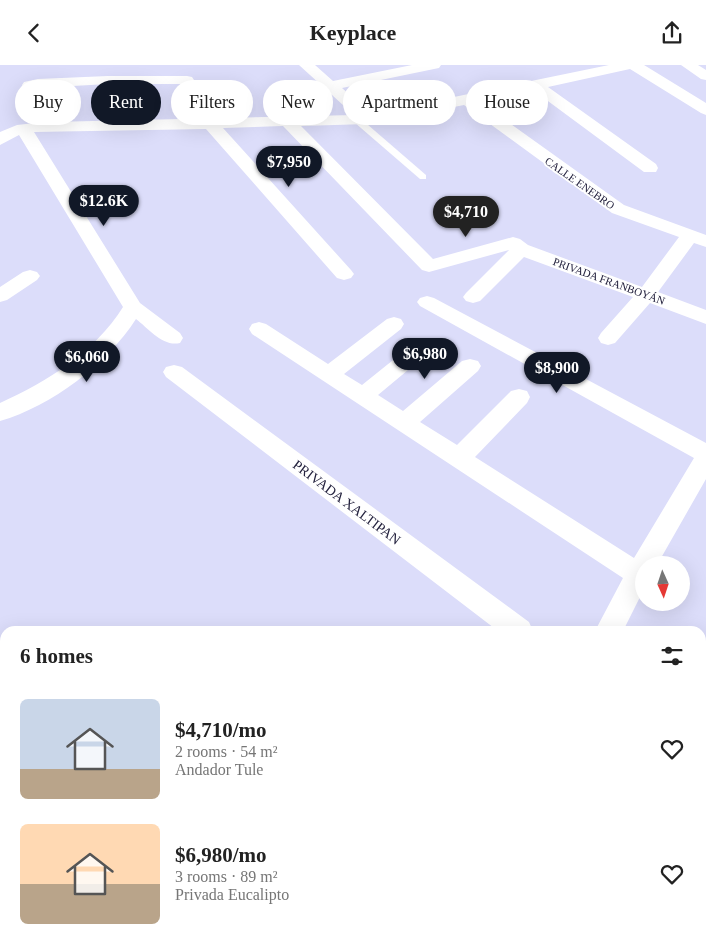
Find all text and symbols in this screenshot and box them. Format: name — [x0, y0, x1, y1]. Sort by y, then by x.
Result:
icon: back — [20, 19, 48, 47]
icon: share — [658, 19, 686, 47]
text: Keyplace — [310, 20, 396, 45]
chip: Buy — [15, 80, 81, 125]
chip: Rent — [91, 80, 161, 125]
chip: Filters — [171, 80, 253, 125]
chip: New — [263, 80, 333, 125]
chip: Apartment — [343, 80, 456, 125]
chip: House — [466, 80, 548, 125]
pin: $7,950 — [248, 145, 330, 188]
text: $7,950 — [267, 153, 311, 170]
street label: CALLE ENEBRO — [543, 155, 617, 212]
pin: $12.6K — [63, 185, 145, 227]
text: $12.6K — [80, 192, 128, 209]
pin: $4,710 — [425, 195, 507, 238]
text: $4,710 — [444, 203, 488, 220]
street label: PRIVADA FRANBOYÁN — [551, 255, 667, 307]
pin: $6,980 — [384, 337, 466, 380]
pin: $6,060 — [46, 341, 128, 383]
text: $6,980 — [403, 345, 447, 362]
text: $6,060 — [65, 348, 109, 365]
pin: $8,900 — [516, 351, 598, 394]
text: $8,900 — [535, 359, 579, 376]
street label: PRIVADA XALTIPAN — [290, 457, 403, 548]
north arrow — [635, 556, 690, 611]
map controls — [635, 556, 690, 611]
icon: filters — [658, 642, 686, 670]
text: 6 homes — [20, 644, 93, 668]
text: $4,710/mo — [175, 718, 267, 742]
icon: home — [60, 719, 120, 779]
icon: heart — [658, 735, 686, 763]
text: 2 rooms · 54 m² — [175, 743, 278, 760]
text: Andador Tule — [175, 761, 263, 778]
text: $6,980/mo — [175, 843, 267, 867]
icon: home — [60, 844, 120, 904]
icon: heart — [658, 860, 686, 888]
text: 3 rooms · 89 m² — [175, 868, 278, 885]
text: Privada Eucalipto — [175, 886, 289, 903]

